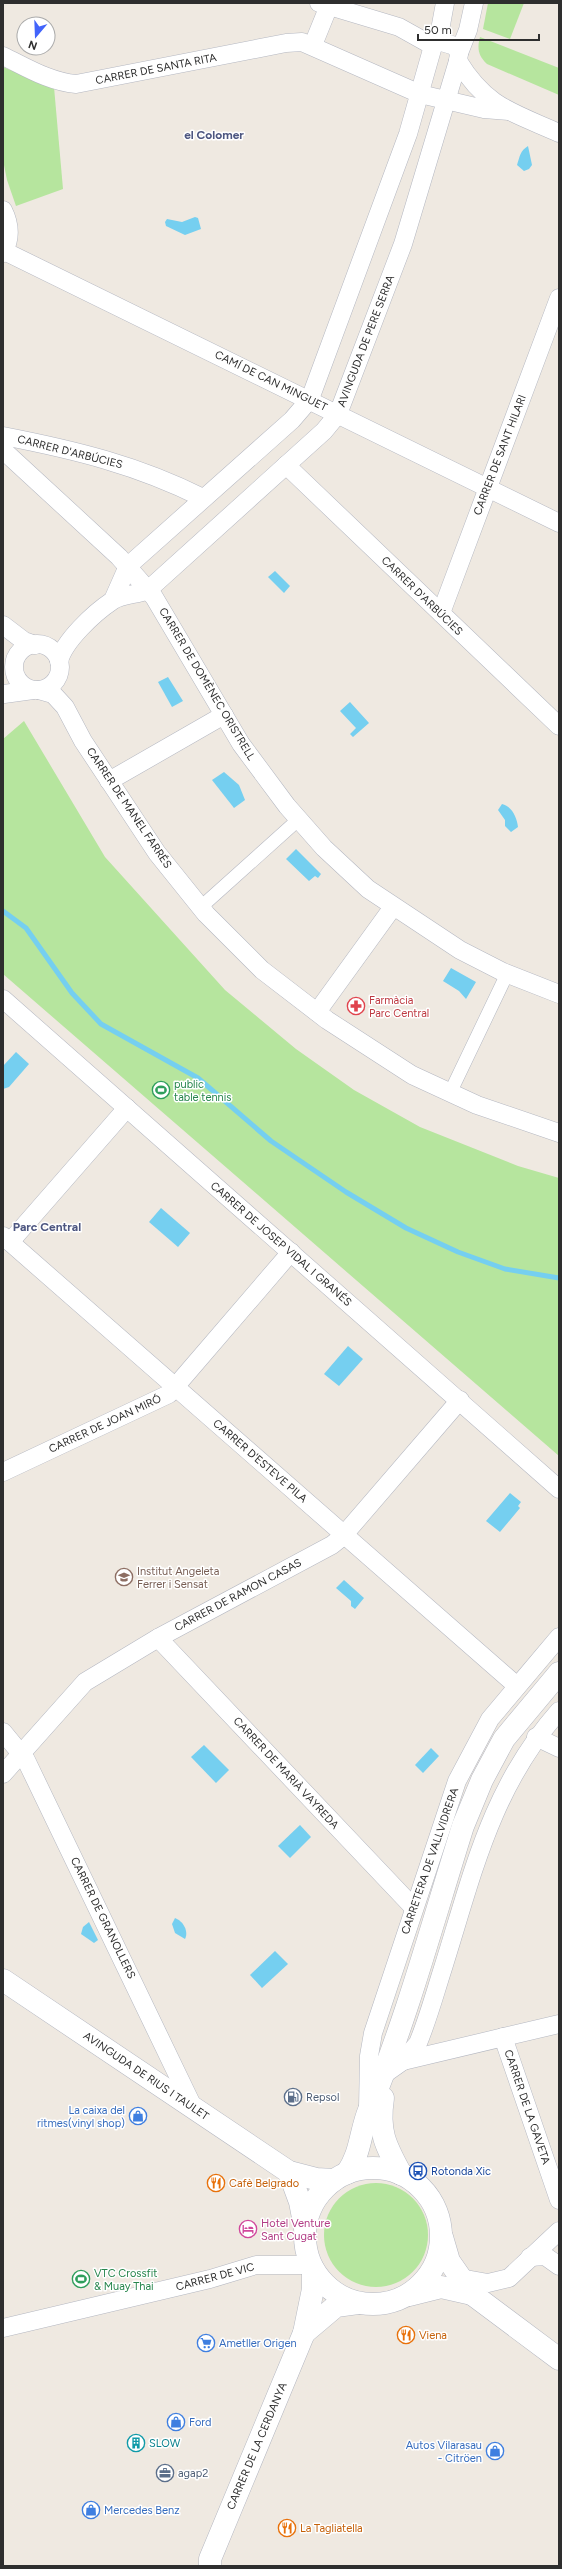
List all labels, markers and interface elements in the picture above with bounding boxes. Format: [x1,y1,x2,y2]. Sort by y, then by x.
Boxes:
north arrow [16,16,56,56]
scale bar [418,16,539,42]
text: 50 m [424,23,452,37]
text: N [27,37,39,53]
street label: CARRER DE SANTA RITA [94,51,218,87]
district label: el Colomer [184,128,244,142]
street label: AVINGUDA DE PERE SERRA [335,273,397,409]
street label: CAMÍ DE CAN MINGUET [213,348,329,414]
street label: CARRER DE SANT HILARI [471,393,529,517]
street label: CARRER D'ARBÚCIES [16,432,124,471]
street label: CARRER D'ARBÚCIES [379,553,466,638]
street label: CARRER DE DOMÈNEC ORISTRELL [156,605,259,763]
street label: CARRER DE MANEL FARRÉS [84,745,174,871]
place label: Farmàcia Parc Central [369,994,429,1020]
pharmacy icon: Farmàcia Parc Central [346,996,366,1016]
place label: public table tennis [174,1078,231,1104]
sports icon: public table tennis [151,1080,171,1100]
street label: CARRER DE JOSEP VIDAL I GRANÉS [208,1179,354,1309]
district label: Parc Central [13,1220,81,1234]
street label: CARRER DE JOAN MIRÓ [46,1391,164,1456]
street label: CARRER D'ESTEVE PILA [210,1417,310,1506]
street label: CARRER DE RAMON CASAS [172,1556,304,1634]
place label: Institut Angeleta Ferrer i Sensat [137,1565,219,1591]
school or university icon: Institut Angeleta Ferrer i Sensat [114,1567,134,1587]
street label: CARRER DE MARIÀ VAYREDA [231,1714,342,1832]
street label: CARRETERA DE VALLVIDRERA [399,1786,461,1936]
street label: CARRER DE GRANOLLERS [68,1855,138,1981]
street label: AVINGUDA DE RIUS I TAULET [81,2029,211,2123]
street label: CARRER DE LA GAVETA [501,2048,553,2166]
fuel station icon: Repsol [283,2087,303,2107]
place label: Repsol [306,2091,339,2104]
place label: La caixa del ritmes(vinyl shop) [37,2104,125,2130]
shop icon: La caixa del ritmes(vinyl shop) [128,2106,148,2126]
bus stop icon: Rotonda Xic [408,2161,428,2181]
place label: Rotonda Xic [431,2165,491,2178]
restaurant icon: Cafè Belgrado [206,2173,226,2193]
place label: Cafè Belgrado [229,2177,299,2190]
place label: Hotel Venture Sant Cugat [261,2217,330,2243]
hotel icon: Hotel Venture Sant Cugat [238,2219,258,2239]
street label: CARRER DE VIC [174,2260,256,2294]
place label: VTC Crossfit & Muay Thai [94,2267,157,2293]
sports icon: VTC Crossfit & Muay Thai [71,2269,91,2289]
restaurant icon: Viena [396,2325,416,2345]
place label: Viena [419,2329,447,2342]
supermarket icon: Ametller Origen [196,2333,216,2353]
place label: Ametller Origen [219,2337,297,2350]
street label: CARRER DE LA CERDANYA [224,2380,290,2512]
shop icon: Ford [166,2412,186,2432]
place label: Ford [189,2416,211,2429]
building icon: SLOW [126,2433,146,2453]
place label: SLOW [149,2437,181,2450]
place label: Autos Vilarasau - Citröen [406,2439,482,2465]
shop icon: Autos Vilarasau - Citröen [485,2441,505,2461]
office icon: agap2 [155,2463,175,2483]
place label: agap2 [178,2467,208,2480]
shop icon: Mercedes Benz [81,2500,101,2520]
place label: Mercedes Benz [104,2504,180,2517]
restaurant icon: La Tagliatella [277,2518,297,2538]
place label: La Tagliatella [300,2522,363,2535]

